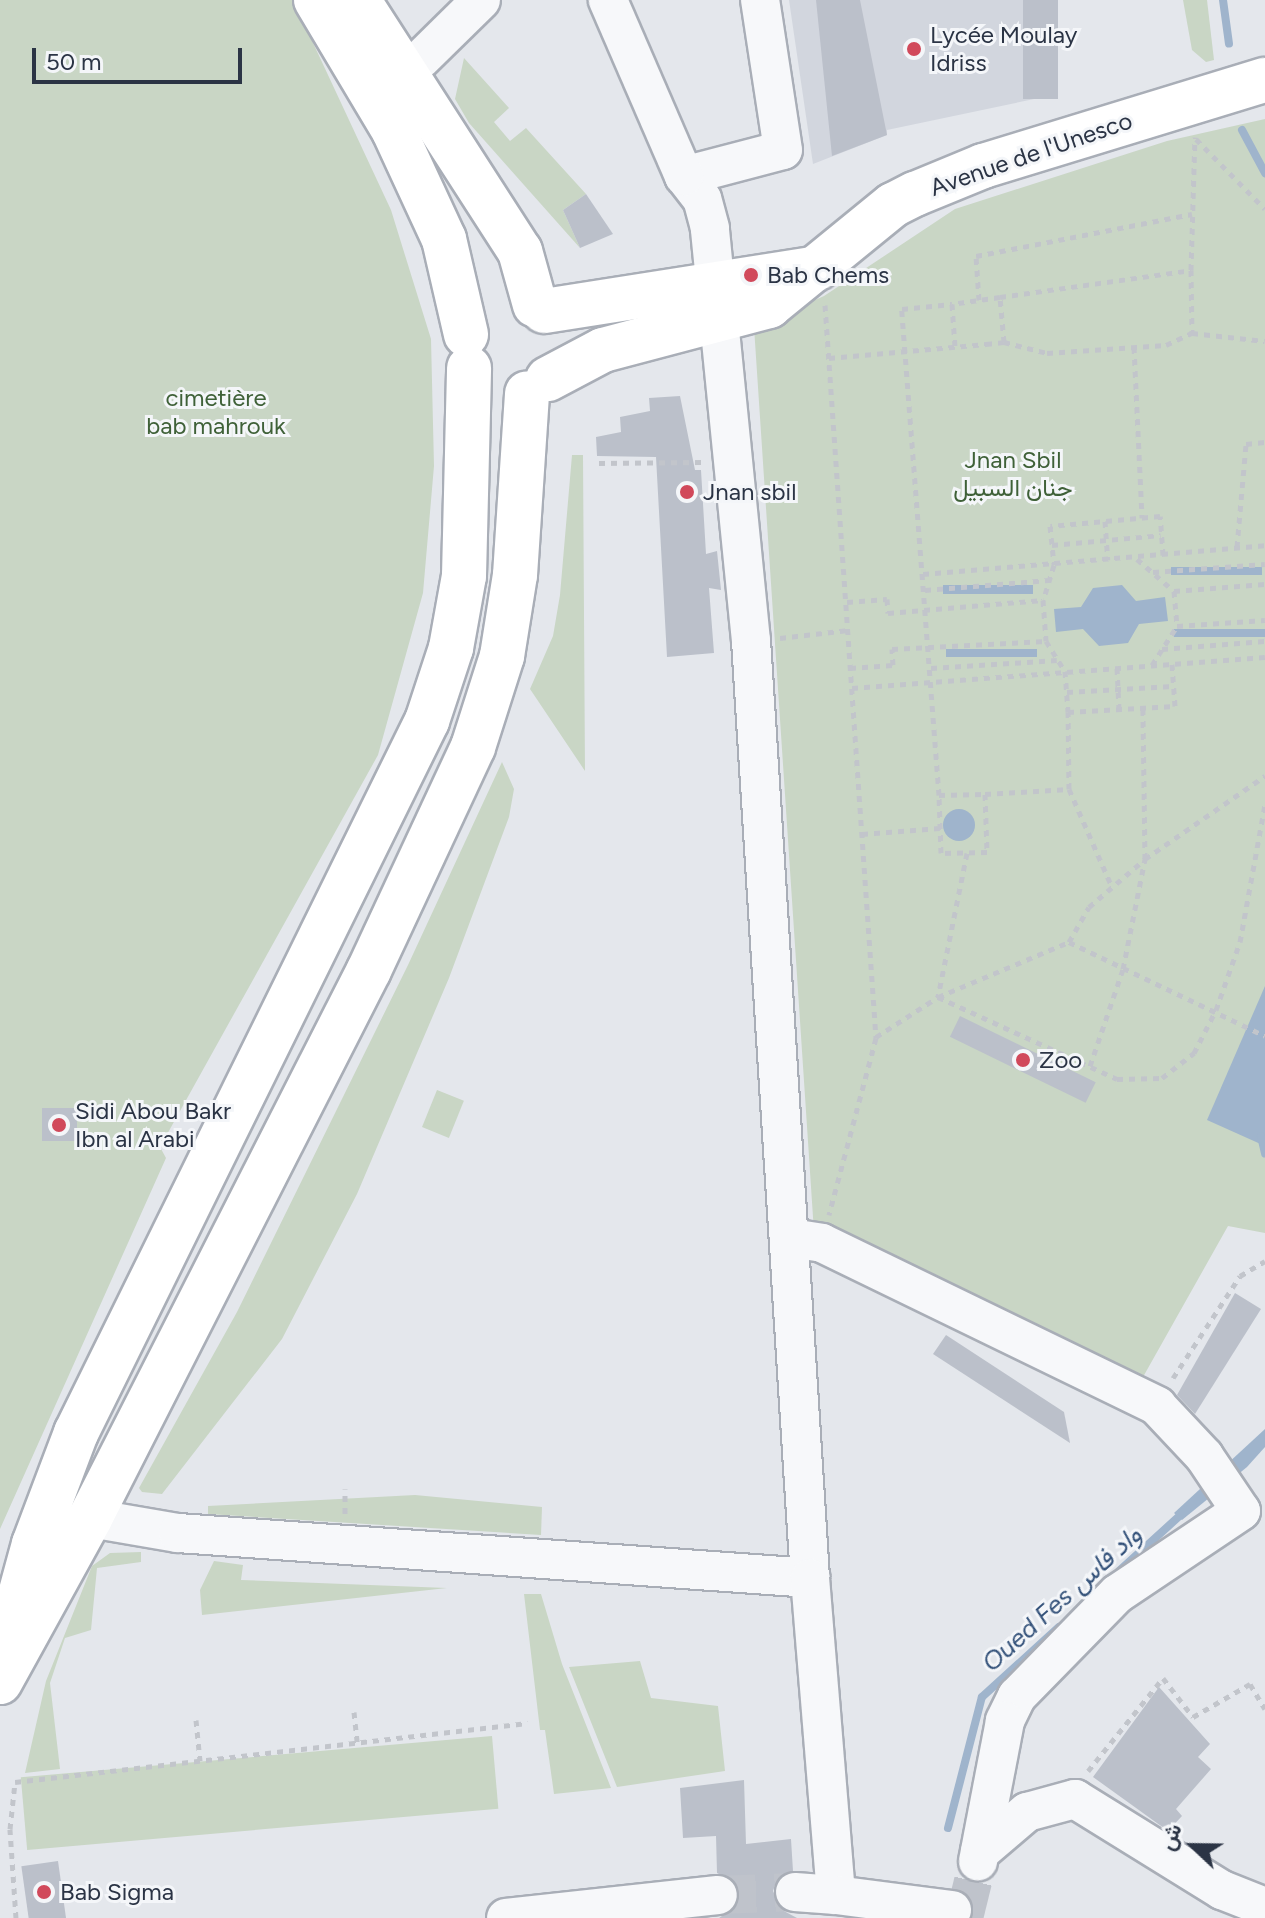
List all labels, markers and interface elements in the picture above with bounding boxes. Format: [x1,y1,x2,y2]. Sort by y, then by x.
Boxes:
place label: Lycée Moulay Idriss [930,21,1077,77]
scale bar [36,32,246,82]
marker: Lycée Moulay Idriss [905,40,923,58]
text: 50 m [46,47,102,76]
street label: Avenue de l'Unesco [926,106,1136,202]
place label: Bab Chems [767,261,889,289]
marker: Bab Chems [742,266,760,284]
park label: cimetière bab mahrouk [146,384,286,440]
park label: Jnan Sbil جنان السبيل [953,446,1073,502]
place label: Jnan sbil [703,478,796,506]
marker: Jnan sbil [678,483,696,501]
place label: Zoo [1039,1046,1082,1074]
marker: Zoo [1014,1051,1032,1069]
place label: Sidi Abou Bakr Ibn al Arabi [75,1097,231,1153]
marker: Sidi Abou Bakr Ibn al Arabi [50,1116,68,1134]
water label: Oued Fes واد فاس [976,1519,1148,1679]
north arrow [1153,1806,1233,1886]
text: ش [1153,1820,1188,1854]
place label: Bab Sigma [60,1878,174,1906]
marker: Bab Sigma [35,1883,53,1901]

